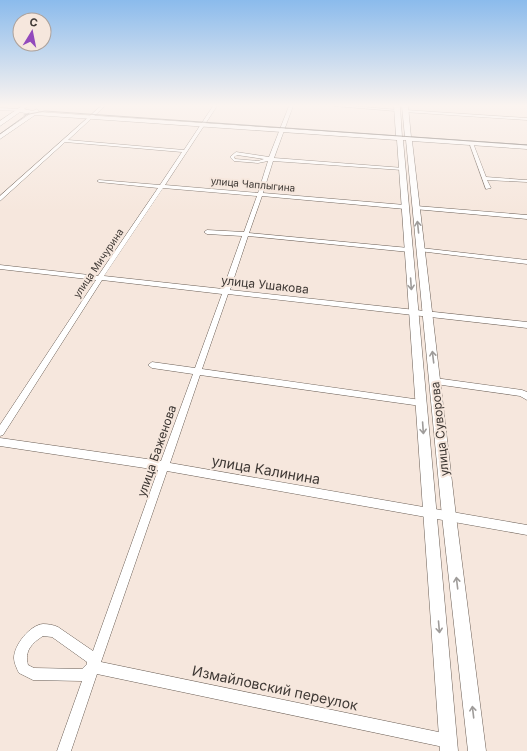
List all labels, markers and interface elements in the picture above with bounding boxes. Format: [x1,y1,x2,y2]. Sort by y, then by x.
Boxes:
north arrow [12,12,52,52]
text: С [29,15,39,30]
street label: улица Чаплыгина [210,174,296,194]
one-way arrow [414,221,422,234]
street label: улица Мичурина [70,226,126,300]
street label: улица Ушакова [220,272,310,297]
one-way arrow [408,277,415,290]
one-way arrow [429,351,436,364]
street label: улица Суворова [427,381,452,477]
street label: улица Баженова [134,403,179,499]
one-way arrow [419,421,426,434]
street label: улица Калинина [210,452,322,487]
one-way arrow [453,577,461,590]
one-way arrow [435,620,442,633]
street label: Измайловский переулок [191,662,360,713]
one-way arrow [469,706,476,719]

